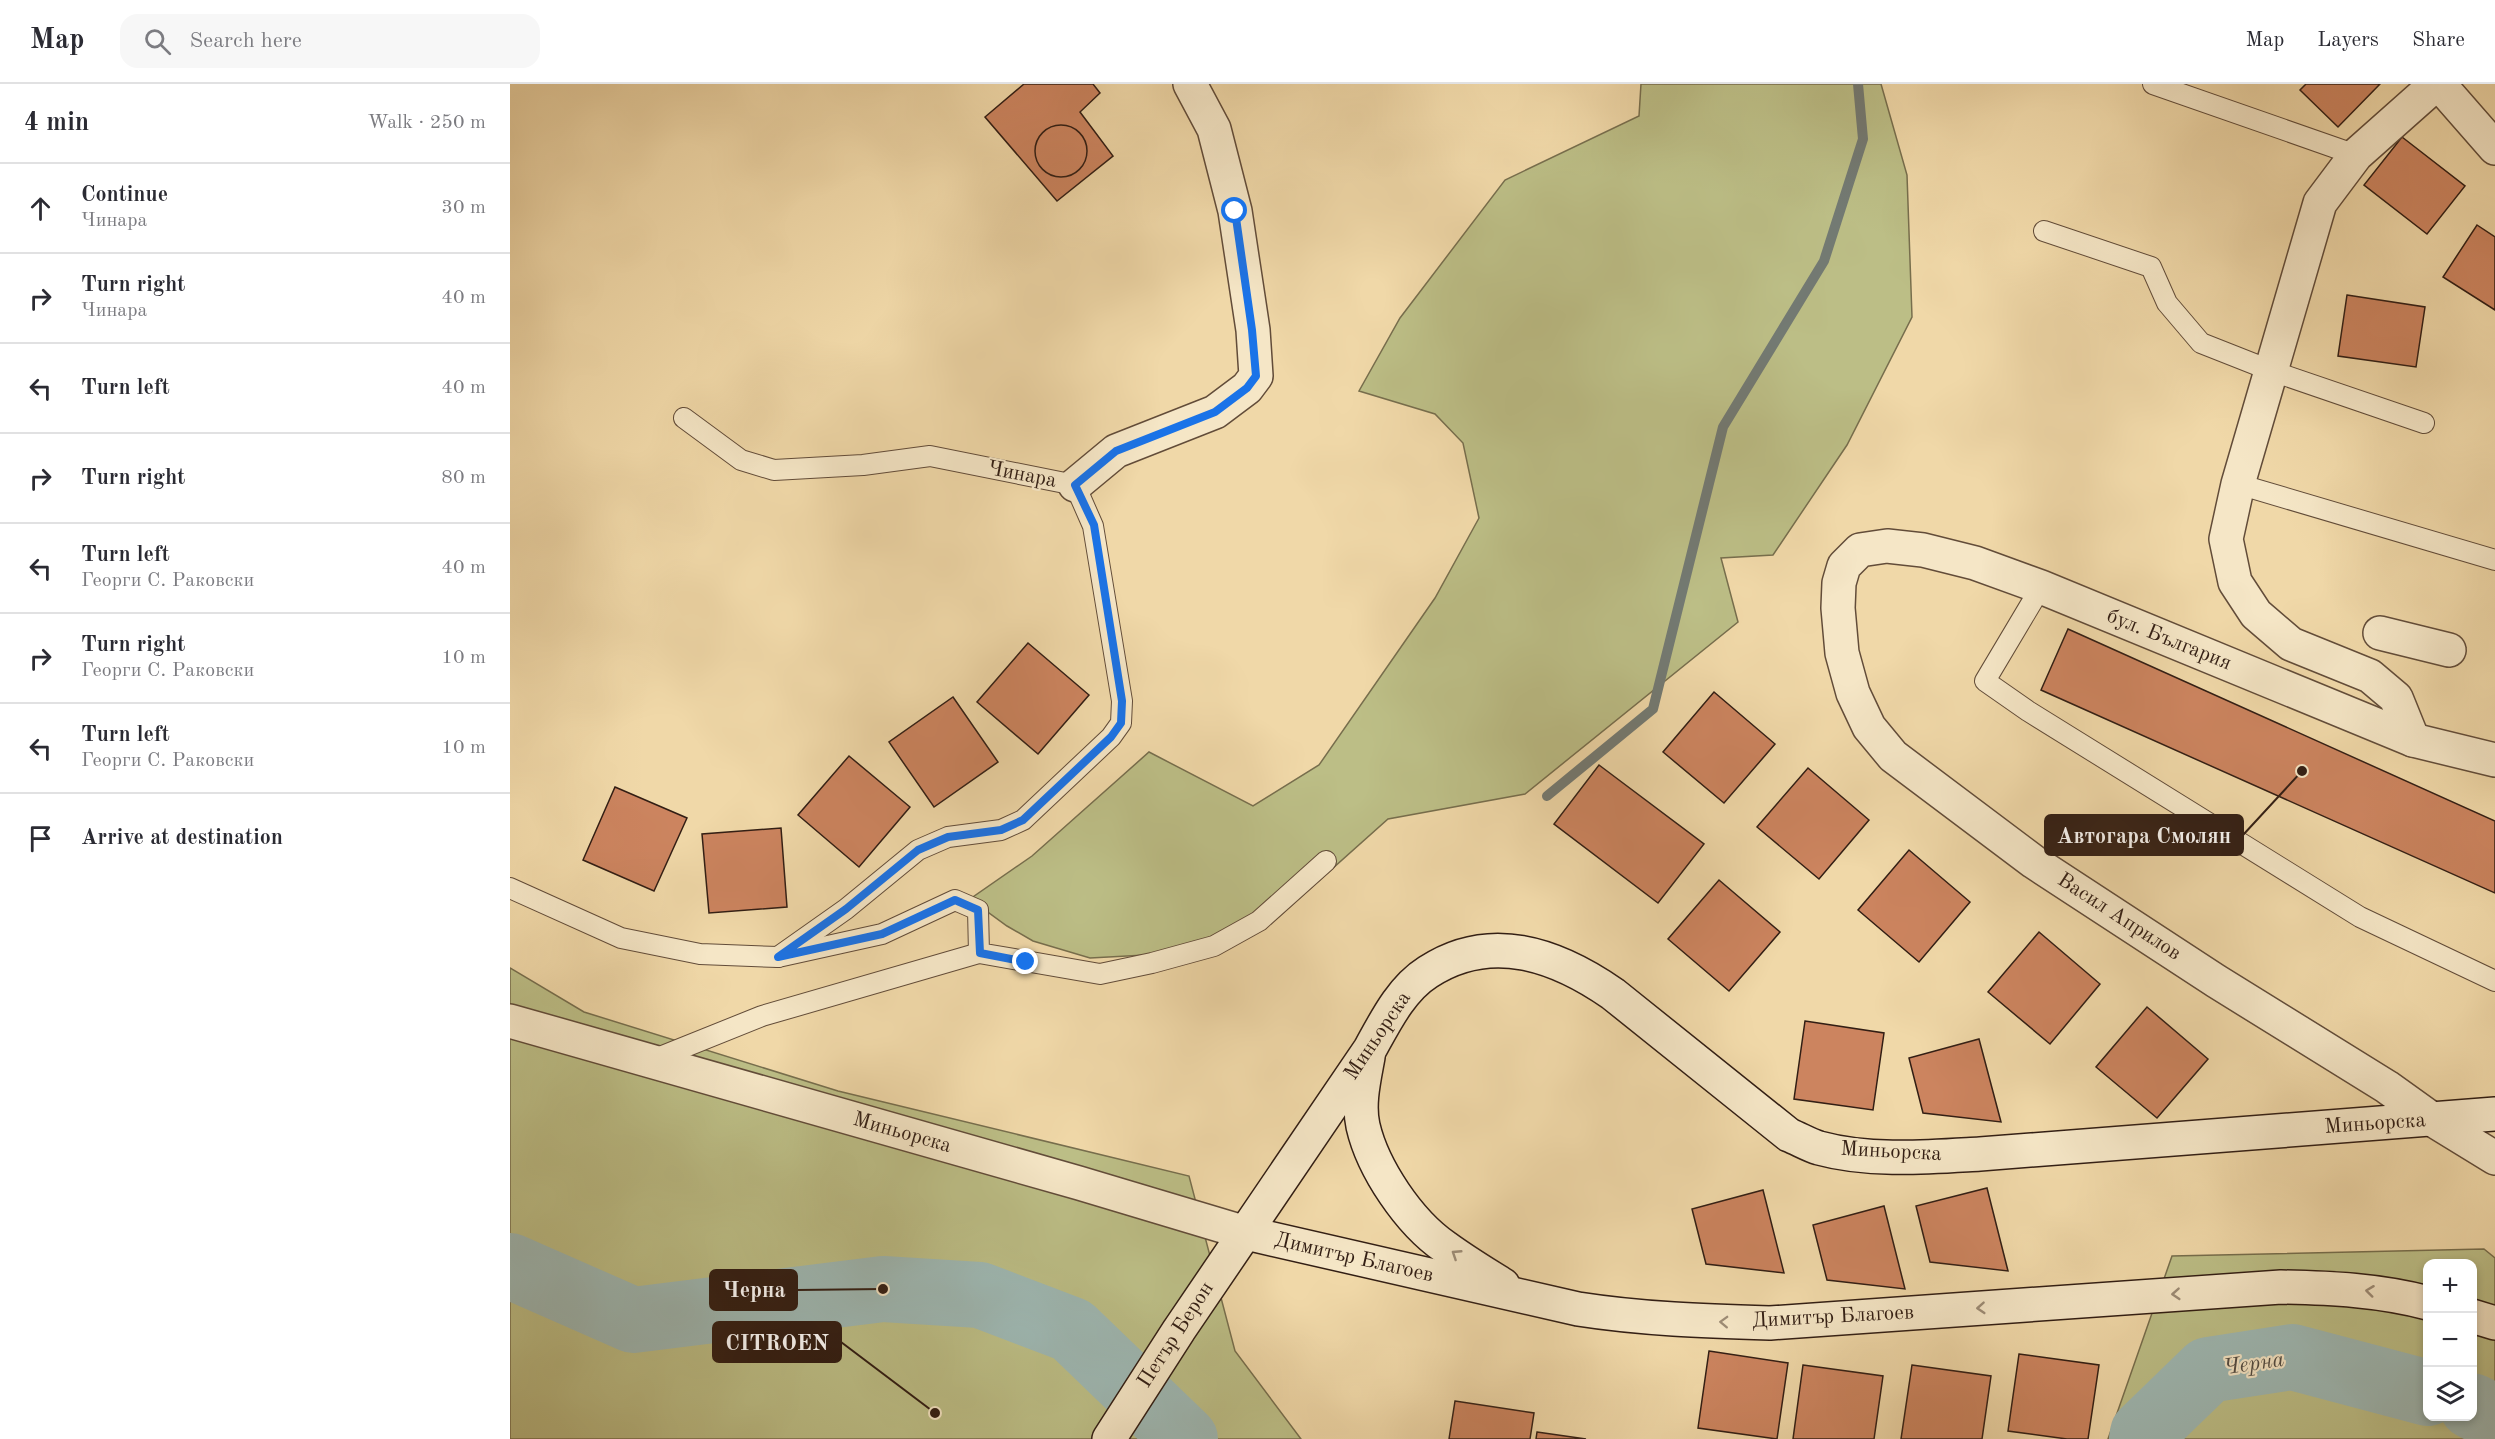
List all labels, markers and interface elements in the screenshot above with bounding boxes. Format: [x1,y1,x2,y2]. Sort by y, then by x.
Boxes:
search box [120,14,540,68]
icon: search [141,25,174,58]
text: Map [30,27,84,55]
text: Search here [189,30,302,52]
text: Map [2245,30,2284,51]
text: Layers [2317,30,2379,51]
text: Share [2412,30,2465,51]
text: 4 min [24,110,89,136]
text: Walk · 250 m [367,113,486,133]
text: Continue [81,184,168,206]
icon: ahead [24,192,57,225]
route start [1221,197,1247,223]
text: 30 m [441,198,486,218]
text: Чинара [81,211,147,231]
text: Turn right [81,274,185,296]
icon: right [24,282,57,315]
text: 40 m [441,288,486,308]
text: Чинара [81,301,147,321]
icon: left [24,372,57,405]
text: Turn left [81,377,170,399]
text: 40 m [441,378,486,398]
street label: Чинара [986,458,1058,492]
icon: right [24,462,57,495]
text: Turn right [81,467,185,489]
text: 80 m [441,468,486,488]
text: Turn left [81,544,170,566]
icon: left [24,552,57,585]
text: 40 m [441,558,486,578]
text: Георги С. Раковски [81,571,254,591]
street label: бул. България [2104,605,2234,675]
text: Turn right [81,634,185,656]
icon: right [24,642,57,675]
text: 10 m [441,648,486,668]
text: Георги С. Раковски [81,661,254,681]
text: Turn left [81,724,170,746]
icon: left [24,732,57,765]
text: 10 m [441,738,486,758]
text: Георги С. Раковски [81,751,254,771]
callout: Автогара Смолян [2045,815,2243,855]
icon: arrive [24,822,57,855]
text: Автогара Смолян [2057,826,2231,848]
text: Arrive at destination [81,827,283,849]
street label: Васил Априлов [2053,869,2185,965]
route end [1012,948,1038,974]
street label: Миньорска [1341,988,1415,1084]
street label: Миньорска [850,1109,954,1157]
street label: Миньорска [2324,1110,2426,1138]
street label: Миньорска [1840,1139,1942,1165]
street label: Димитър Благоев [1273,1230,1435,1286]
one-way arrow [1451,1251,1462,1262]
map controls [2423,1259,2477,1421]
button: + [2423,1259,2477,1313]
callout: Черна [710,1270,797,1310]
street label: Петър Берон [1134,1278,1218,1392]
text: Черна [722,1280,786,1302]
one-way arrow [2366,1286,2375,1298]
one-way arrow [2171,1288,2180,1301]
street label: Димитър Благоев [1751,1302,1915,1332]
one-way arrow [1977,1302,1986,1315]
button: − [2423,1313,2477,1367]
one-way arrow [1719,1316,1728,1328]
callout: CITROEN [713,1322,841,1362]
text: CITROEN [725,1333,829,1355]
water label: Черна [2222,1349,2286,1379]
button: layers [2423,1367,2477,1421]

